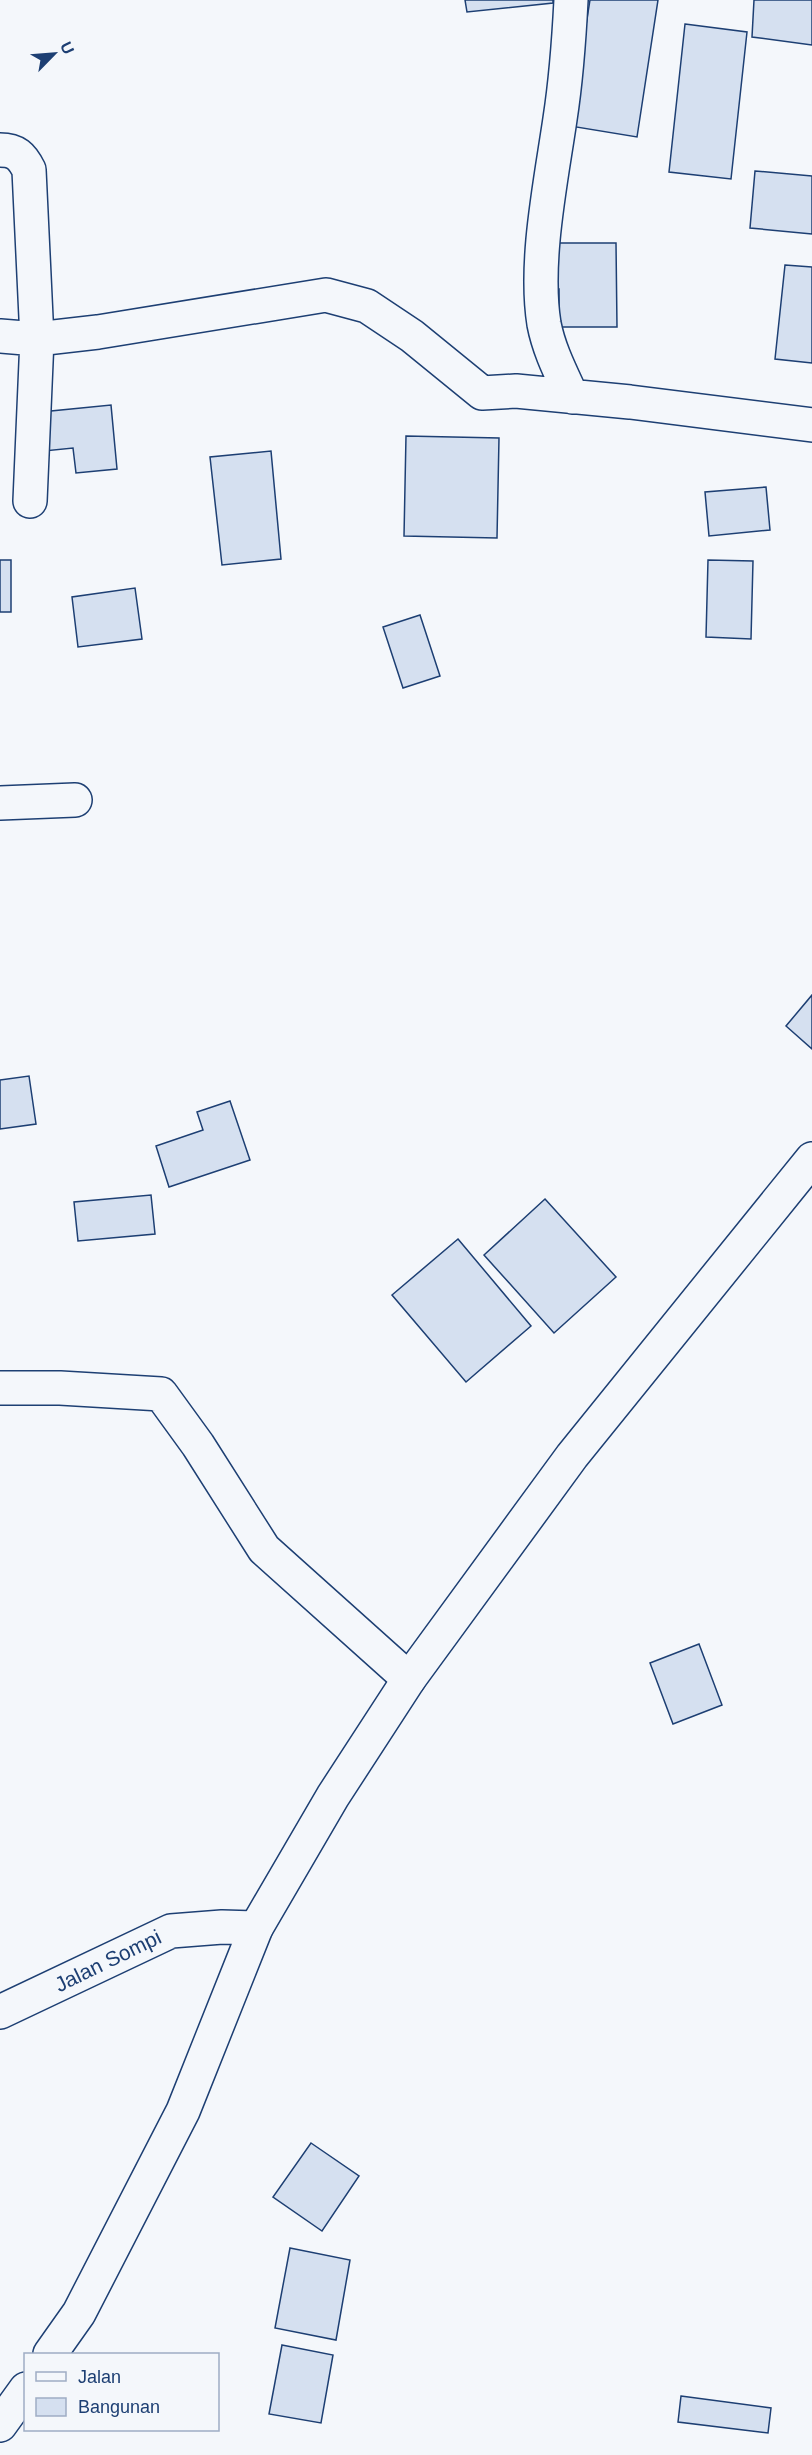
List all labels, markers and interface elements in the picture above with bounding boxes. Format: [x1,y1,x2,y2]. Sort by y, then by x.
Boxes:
north arrow [24,24,84,84]
text: U [57,39,77,57]
street label: Jalan Sompi [51,1925,165,1996]
legend [24,2353,219,2431]
text: Jalan [78,2367,121,2387]
text: Bangunan [78,2397,160,2417]

